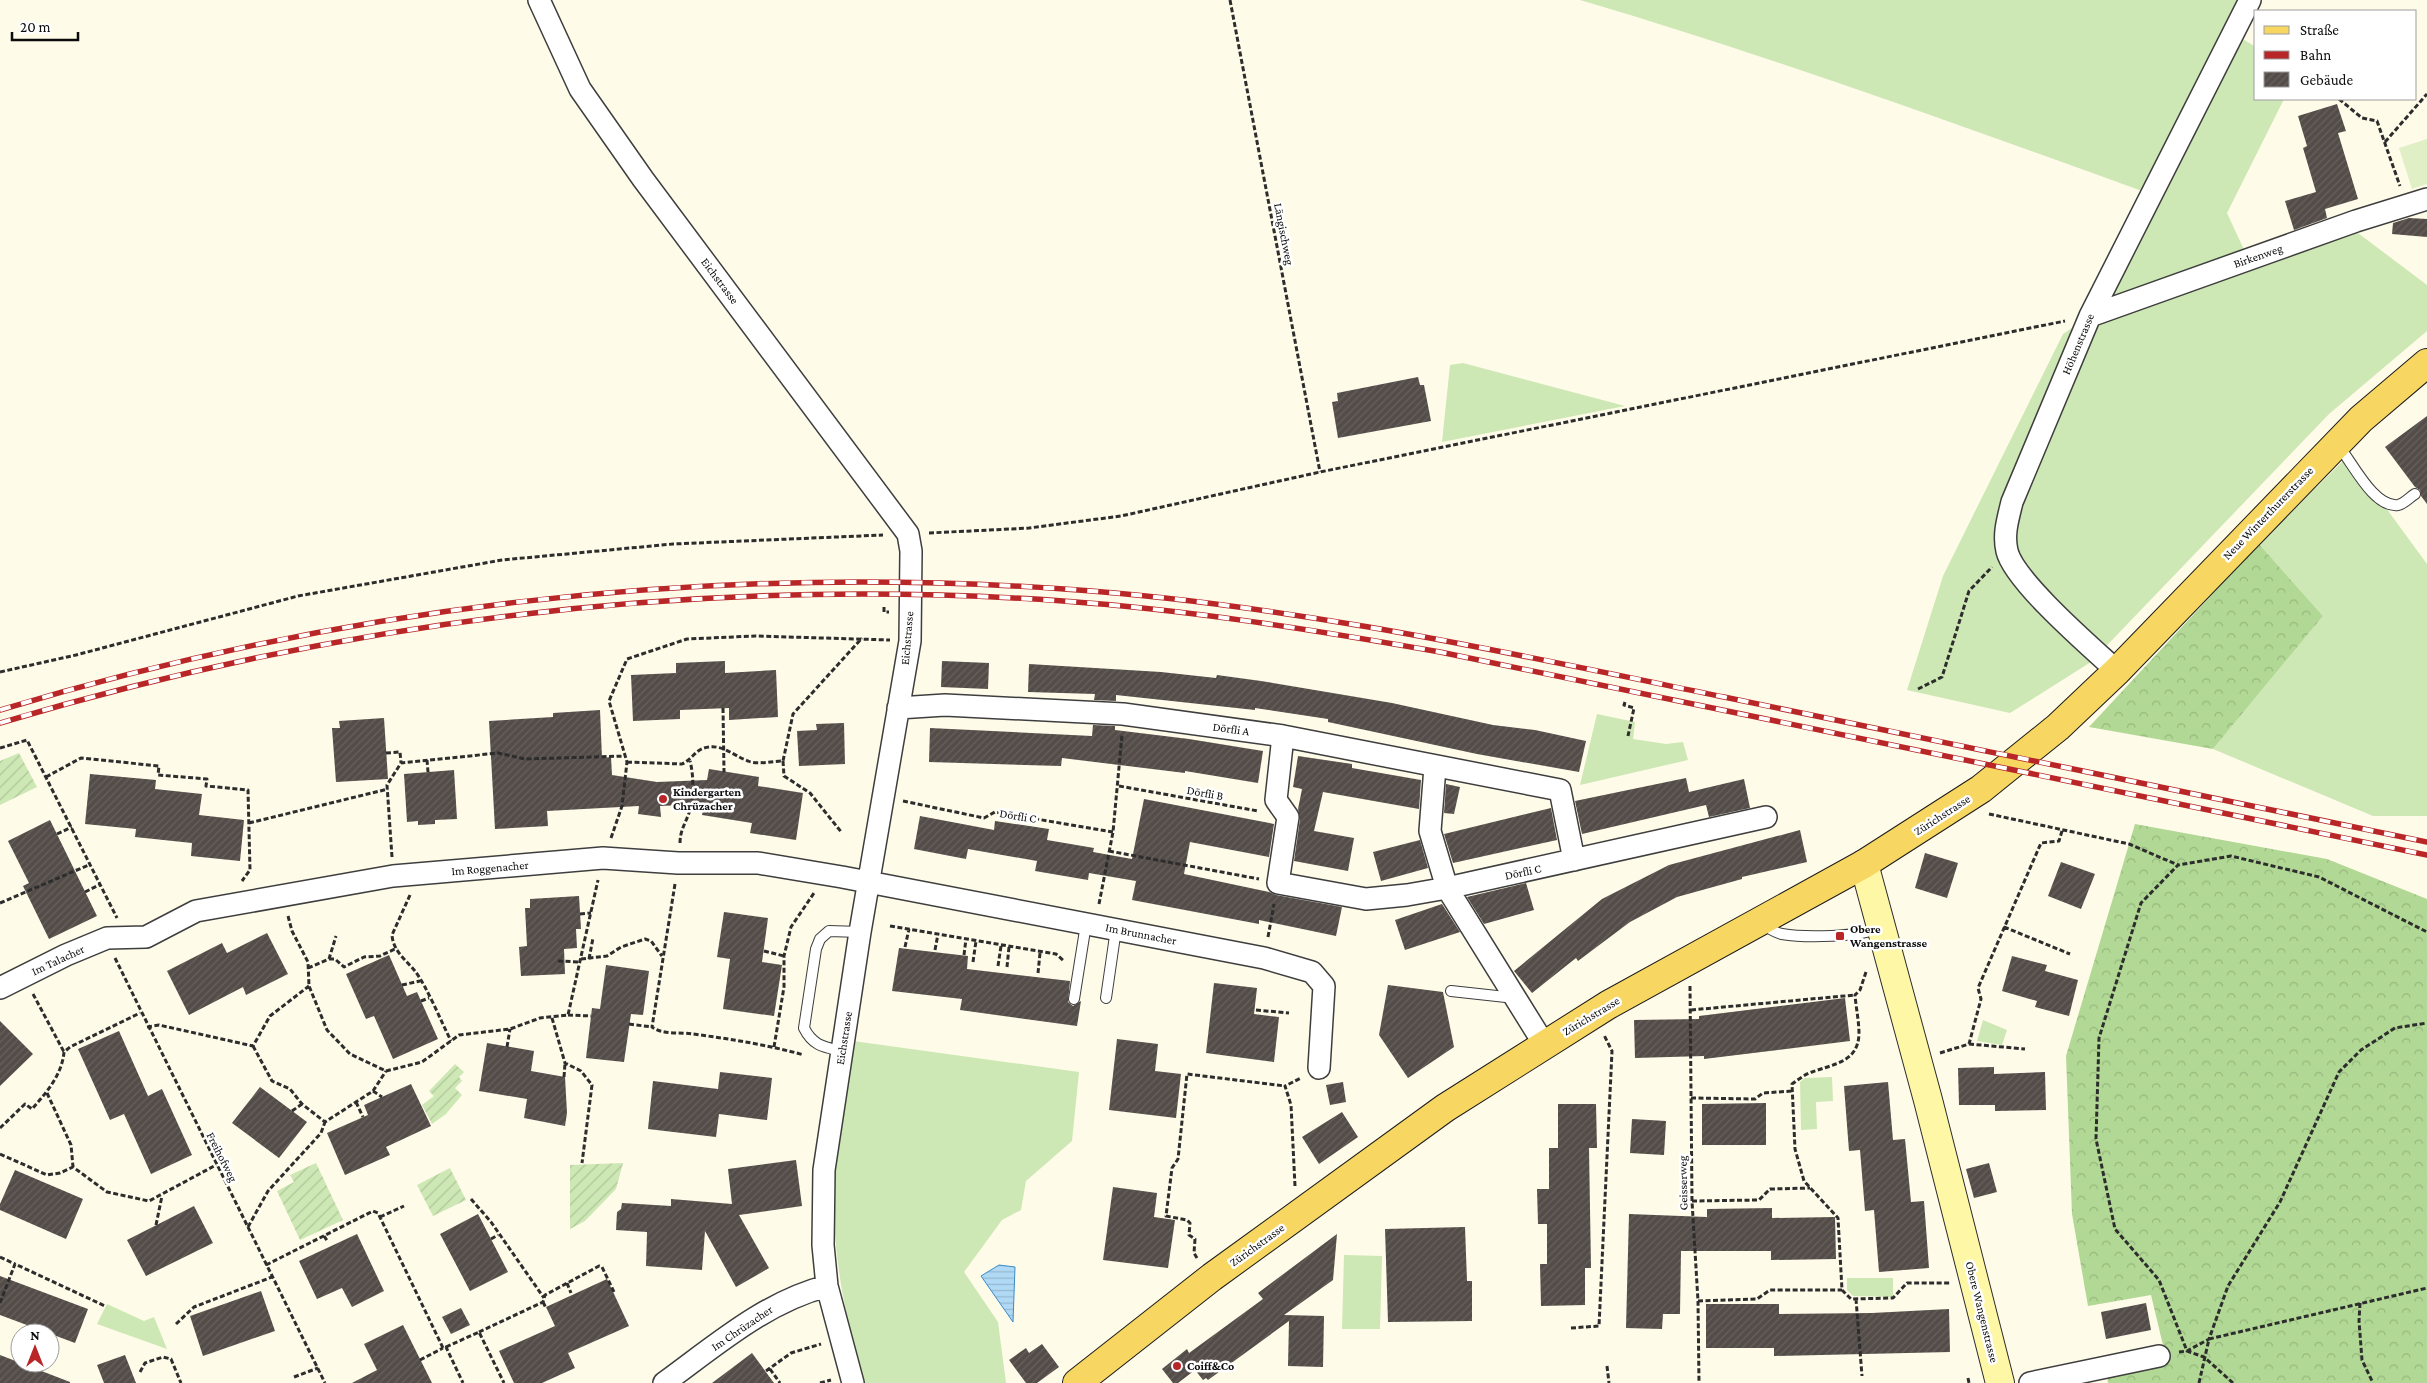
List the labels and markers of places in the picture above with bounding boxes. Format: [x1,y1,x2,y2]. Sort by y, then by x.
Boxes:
place label: Kindergarten Chrüzacher [673,785,741,813]
marker: Kindergarten Chrüzacher [657,793,669,805]
place label: Obere Wangenstrasse [1849,922,1927,950]
marker: Obere Wangenstrasse [1834,930,1846,942]
place label: Coiff&Co [1187,1359,1234,1373]
marker: Coiff&Co [1171,1360,1183,1372]

